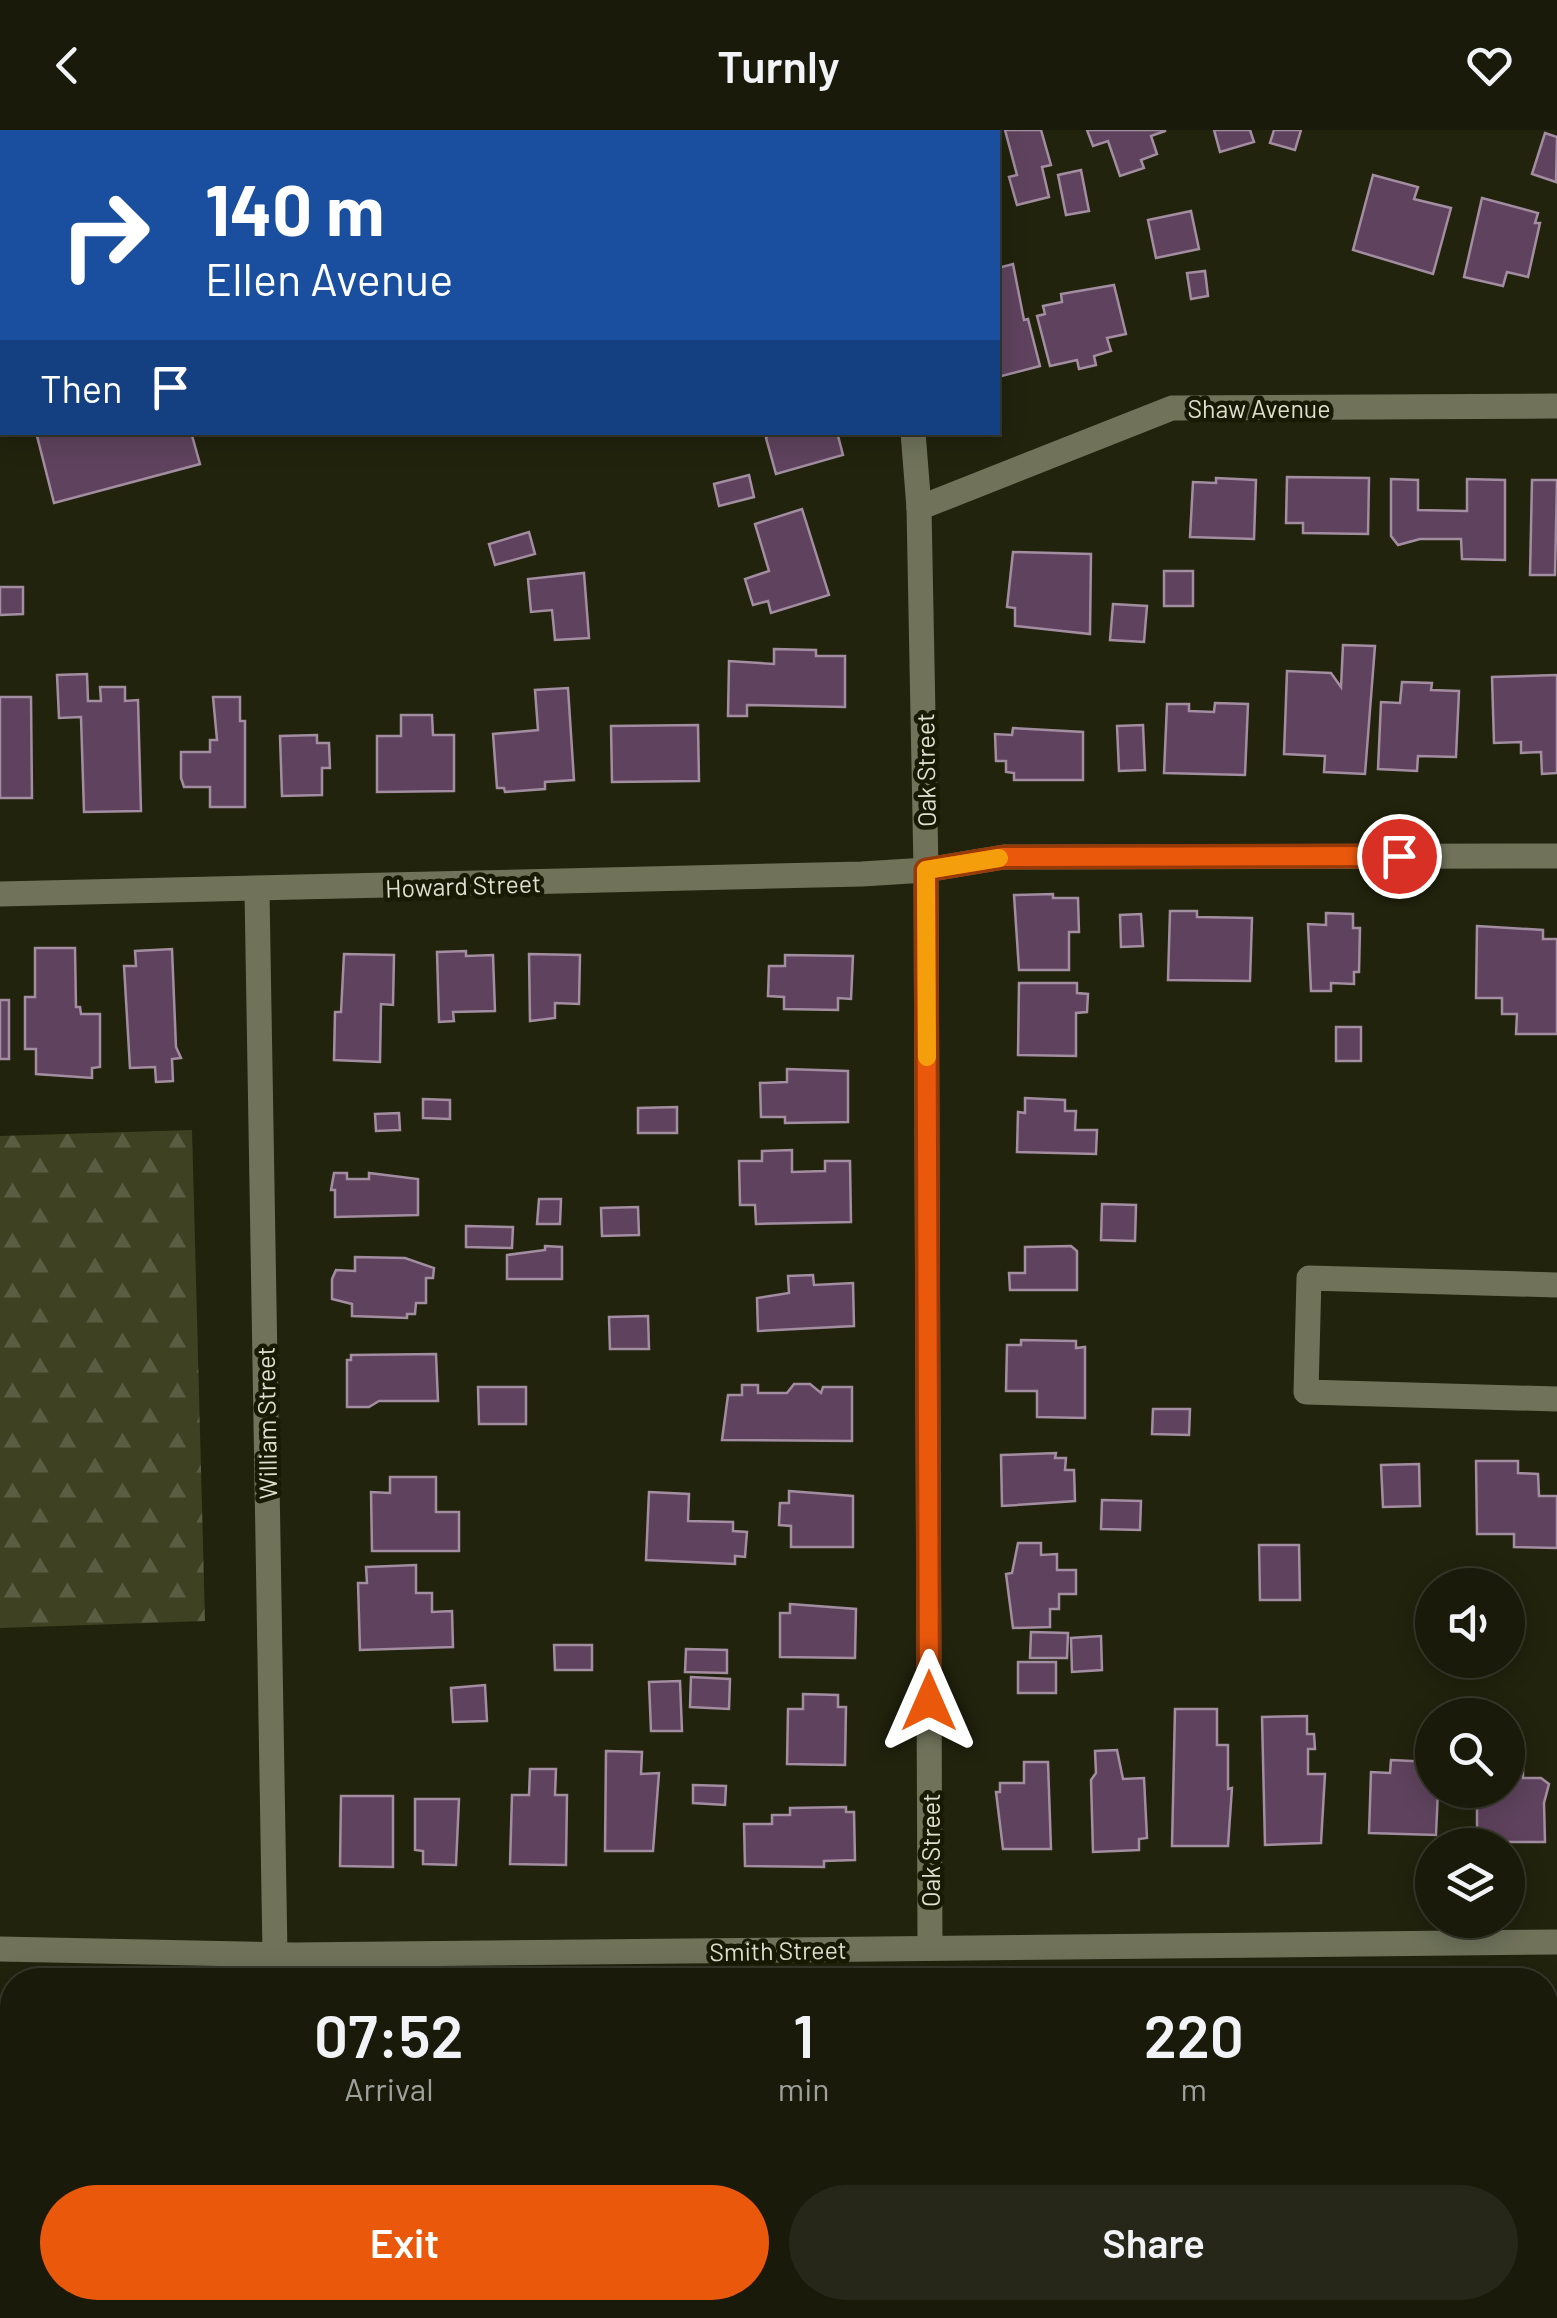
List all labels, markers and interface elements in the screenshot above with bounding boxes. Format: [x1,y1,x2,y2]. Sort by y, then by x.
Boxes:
icon: back [40,38,95,93]
text: Turnly [717,38,840,92]
icon: heart [1462,38,1517,93]
text: 140 m [205,166,384,250]
icon: right [40,170,170,300]
text: Ellen Avenue [205,251,453,305]
icon: arrive [143,360,198,415]
text: Then [40,365,123,411]
street label: Shaw Avenue [1187,393,1331,423]
street label: Oak Street [909,713,941,827]
pin [1357,814,1442,899]
icon: arrive [1372,829,1427,884]
street label: Howard Street [385,867,541,903]
street label: William Street [250,1346,282,1500]
map controls [1415,1568,1525,1938]
button: sound [1415,1568,1525,1678]
position arrow [877,1649,981,1753]
button: search [1415,1698,1525,1808]
street label: Oak Street [915,1793,945,1907]
button: layers [1415,1828,1525,1938]
street label: Smith Street [709,1934,847,1966]
text: 07:52 [314,1998,464,2070]
text: 1 [793,1998,814,2070]
text: 220 [1144,1998,1244,2070]
text: Arrival [344,2069,434,2107]
text: min [778,2069,830,2107]
text: m [1181,2069,1207,2107]
button: Exit [40,2185,769,2300]
button: Share [789,2185,1518,2300]

